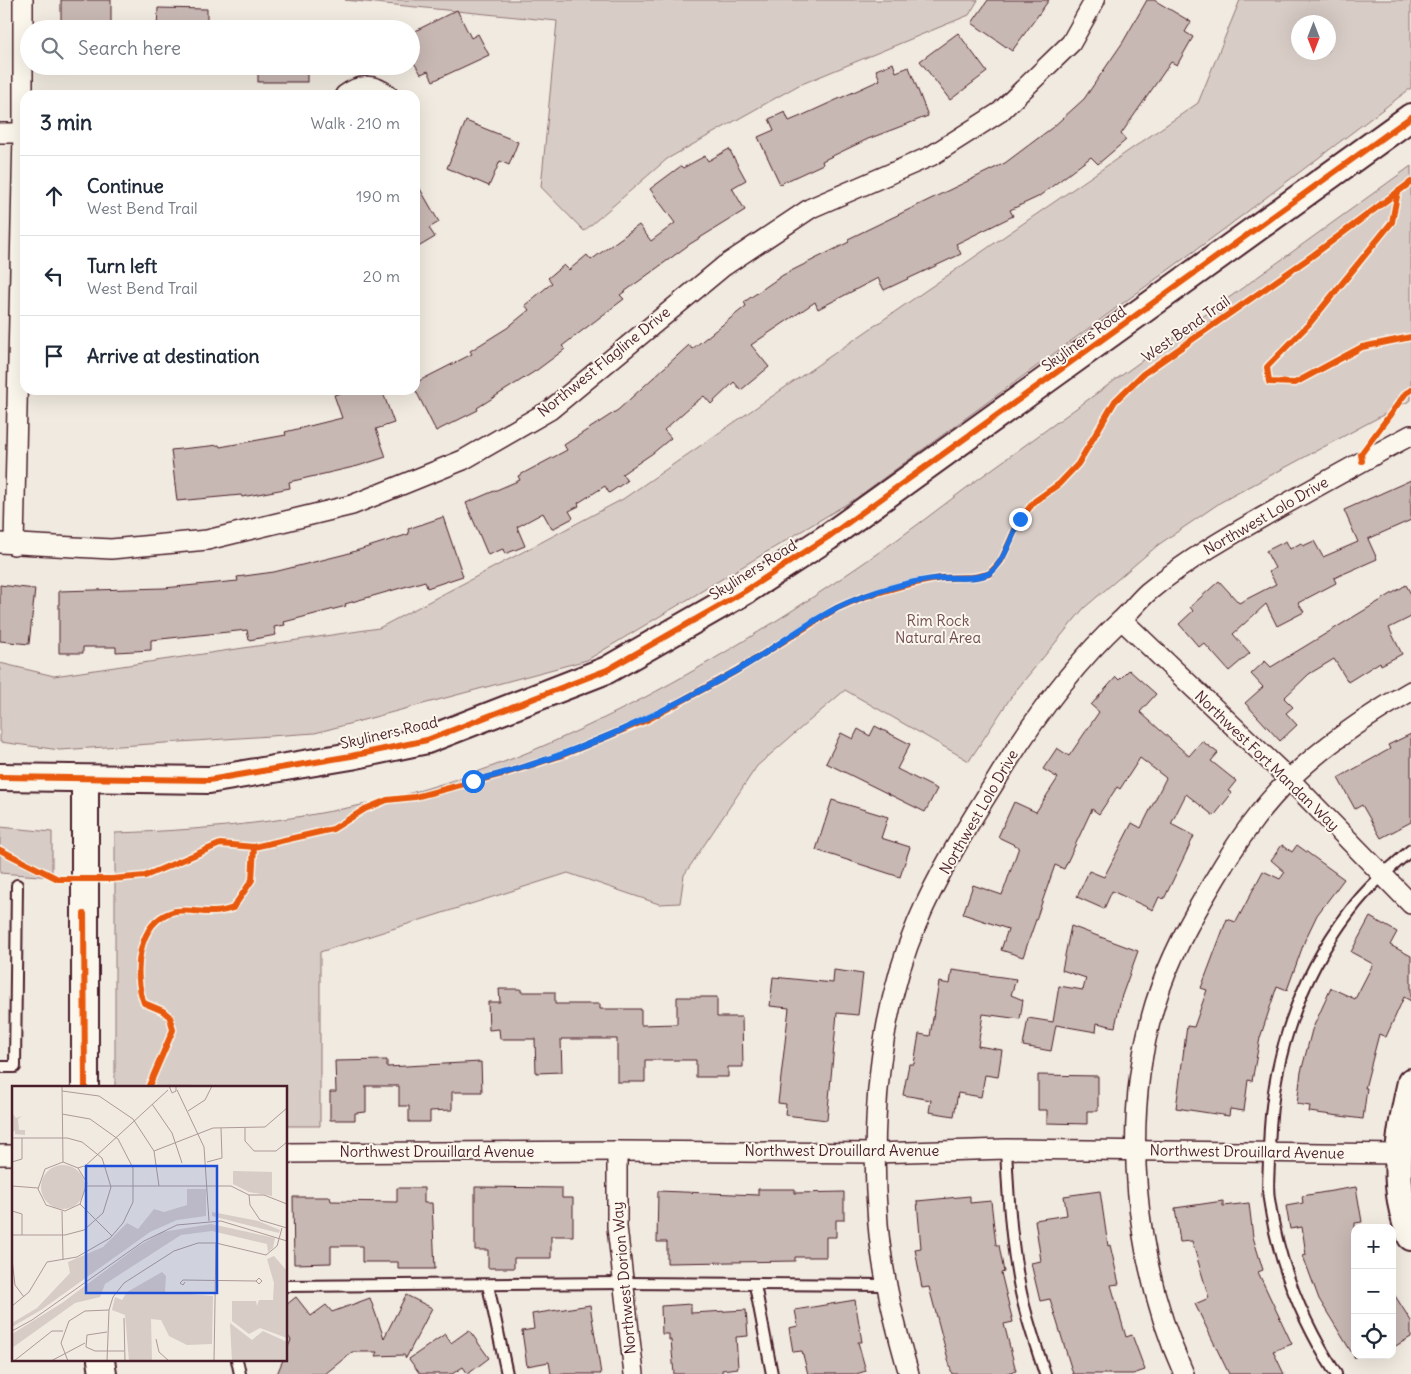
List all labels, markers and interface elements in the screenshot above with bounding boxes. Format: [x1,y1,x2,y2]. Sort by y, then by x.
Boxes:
north arrow [1291,15,1336,60]
search box [20,20,420,75]
icon: search [38,34,66,62]
text: Search here [78,36,181,60]
text: 3 min [40,109,92,136]
text: Walk · 210 m [310,113,400,133]
text: Continue [87,174,164,198]
icon: ahead [40,182,68,210]
text: 190 m [356,186,400,206]
text: West Bend Trail [87,198,198,218]
text: Turn left [87,254,157,278]
icon: left [40,262,68,290]
text: 20 m [363,266,400,286]
text: West Bend Trail [87,278,198,298]
street label: West Bend Trail [1138,291,1234,366]
street label: Northwest Flagline Drive [534,302,674,421]
street label: Skyliners Road [1038,302,1130,376]
icon: arrive [40,342,68,370]
text: Arrive at destination [87,344,260,368]
street label: Northwest Lolo Drive [1200,472,1332,559]
route end [1009,508,1032,531]
street label: Skyliners Road [705,535,800,604]
park label: Rim Rock Natural Area [895,611,981,647]
street label: Northwest Fort Mandan Way [1191,686,1344,835]
street label: Skyliners Road [338,712,440,753]
street label: Northwest Lolo Drive [935,746,1022,878]
route start [462,770,485,793]
inset map [12,1086,288,1362]
street label: Northwest Drouillard Avenue [1149,1140,1345,1163]
street label: Northwest Drouillard Avenue [745,1141,939,1160]
street label: Northwest Drouillard Avenue [340,1142,534,1161]
street label: Northwest Dorion Way [607,1201,640,1355]
map controls [1351,1224,1396,1359]
button: + [1351,1224,1396,1269]
button: − [1351,1269,1396,1314]
button: locate [1351,1314,1396,1359]

